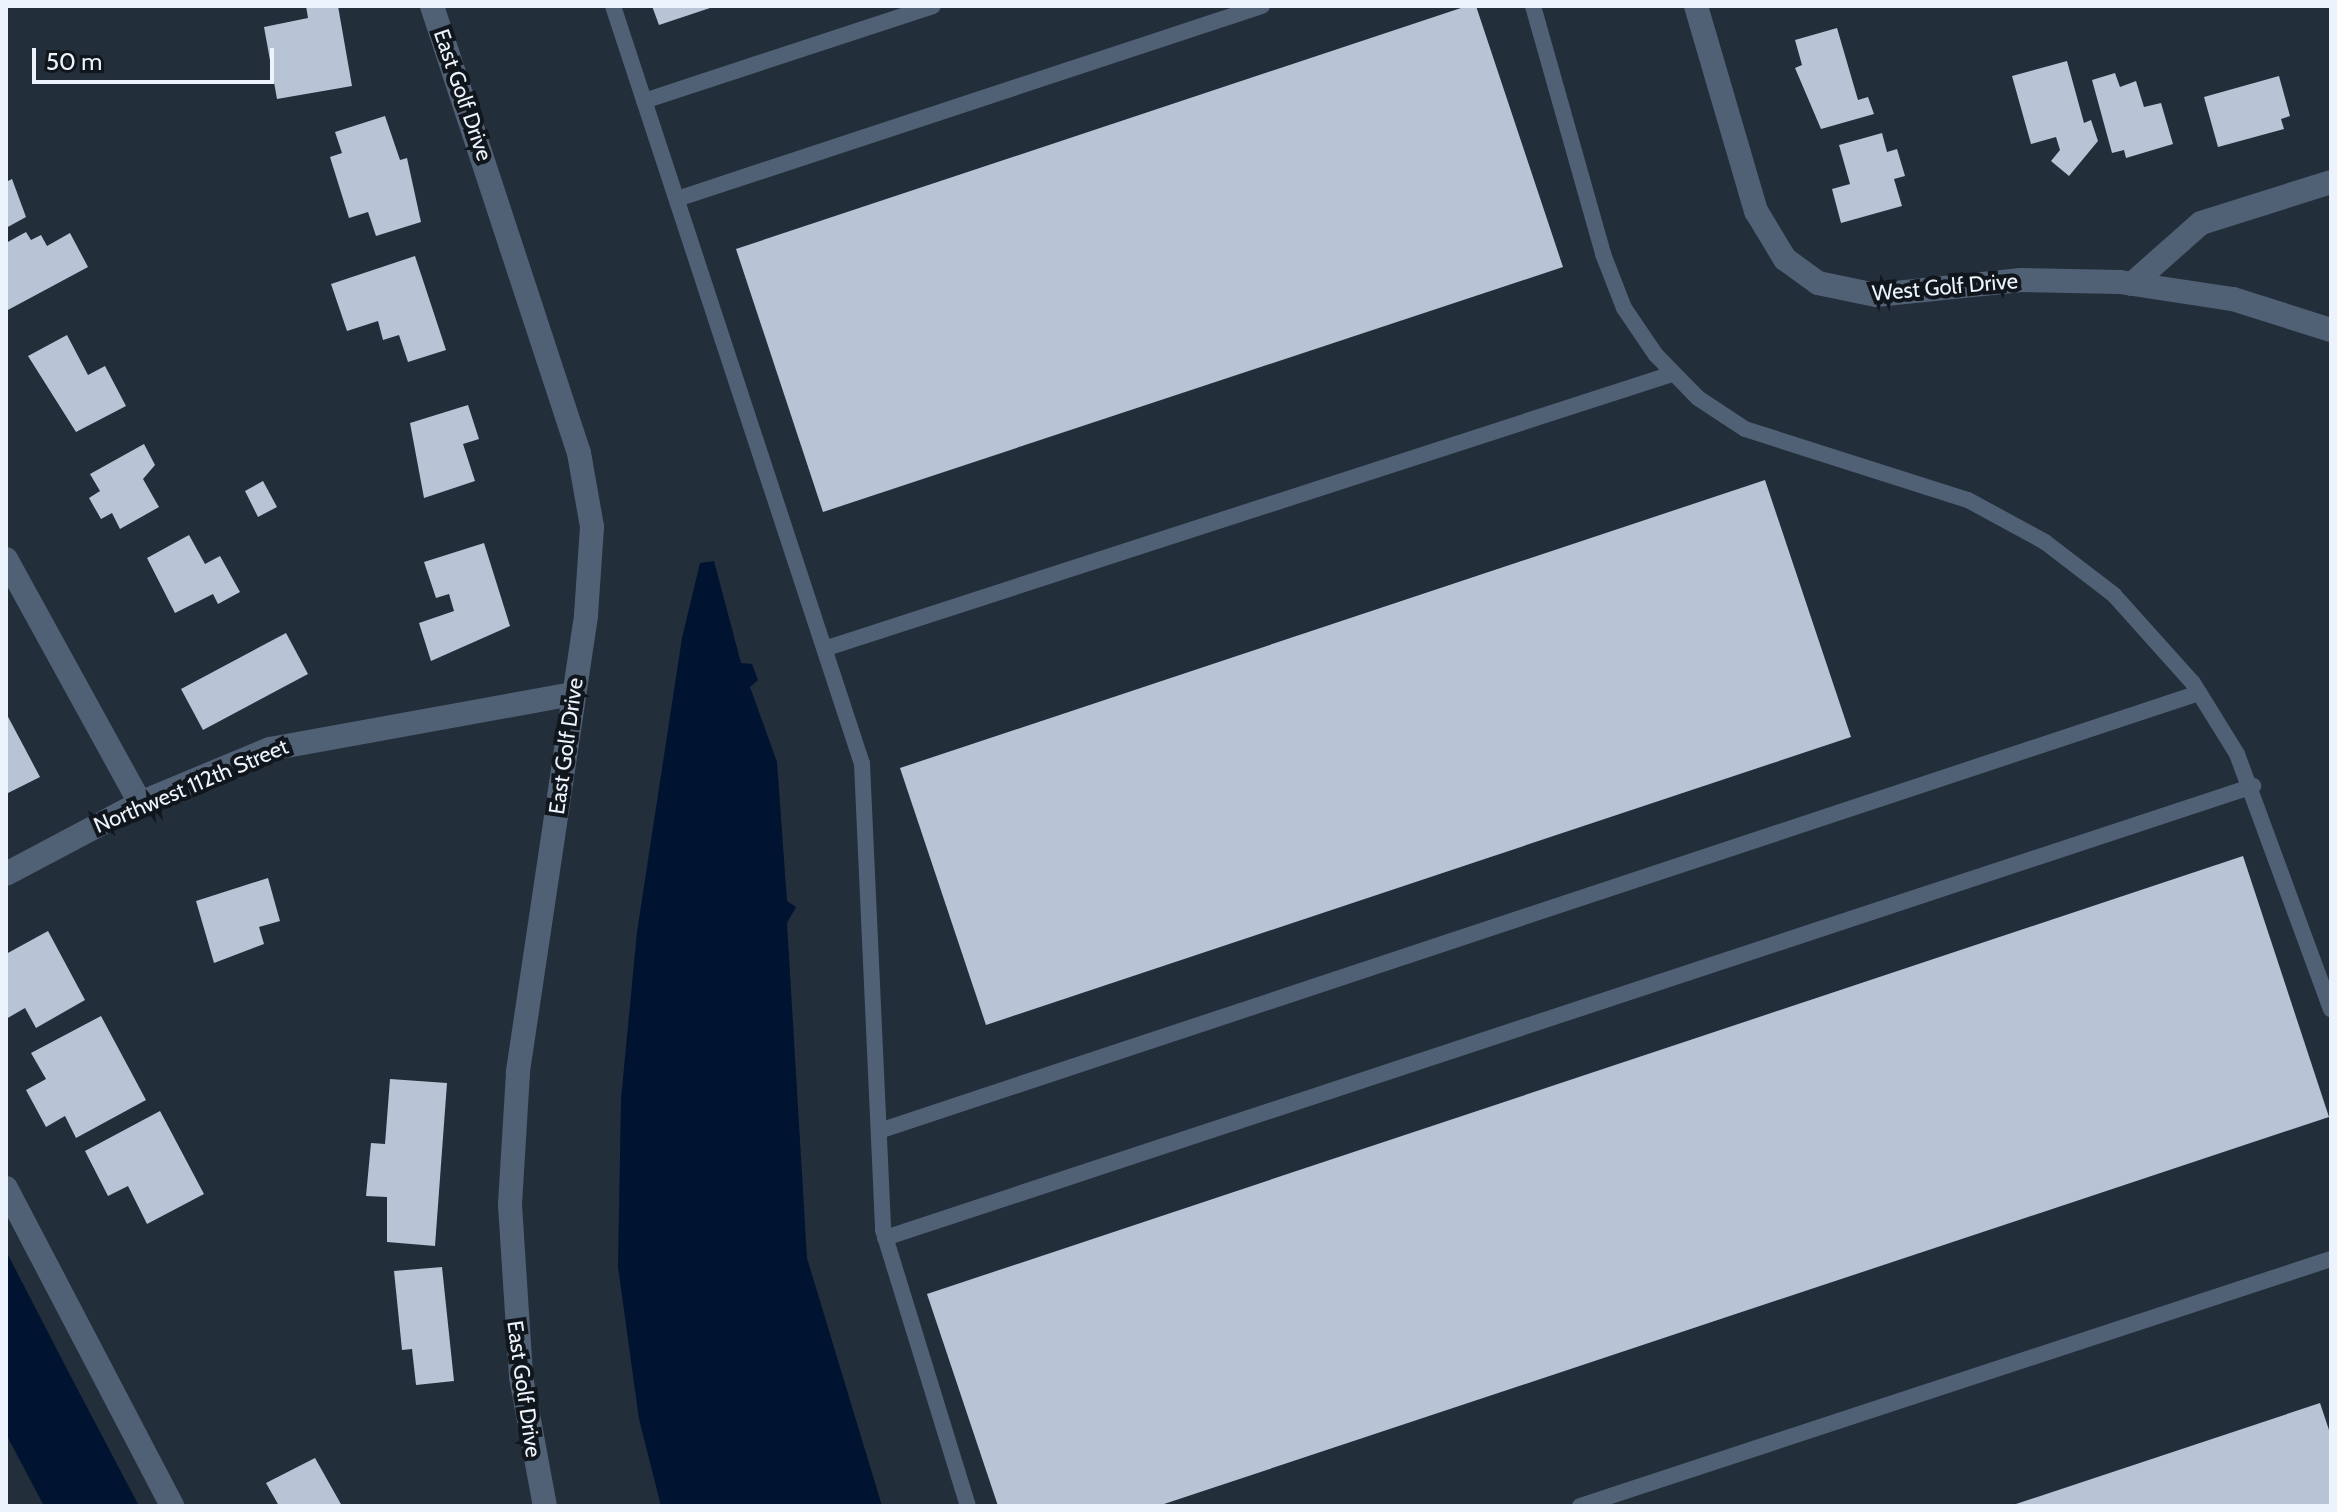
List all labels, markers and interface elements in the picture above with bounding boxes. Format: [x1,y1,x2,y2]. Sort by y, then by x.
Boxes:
street label: East Golf Drive [428,26,498,164]
scale bar [36,32,278,82]
text: 50 m [46,47,102,76]
street label: West Golf Drive [1871,267,2019,307]
street label: East Golf Drive [543,676,589,816]
street label: Northwest 112th Street [90,733,292,839]
street label: East Golf Drive [501,1319,547,1459]

